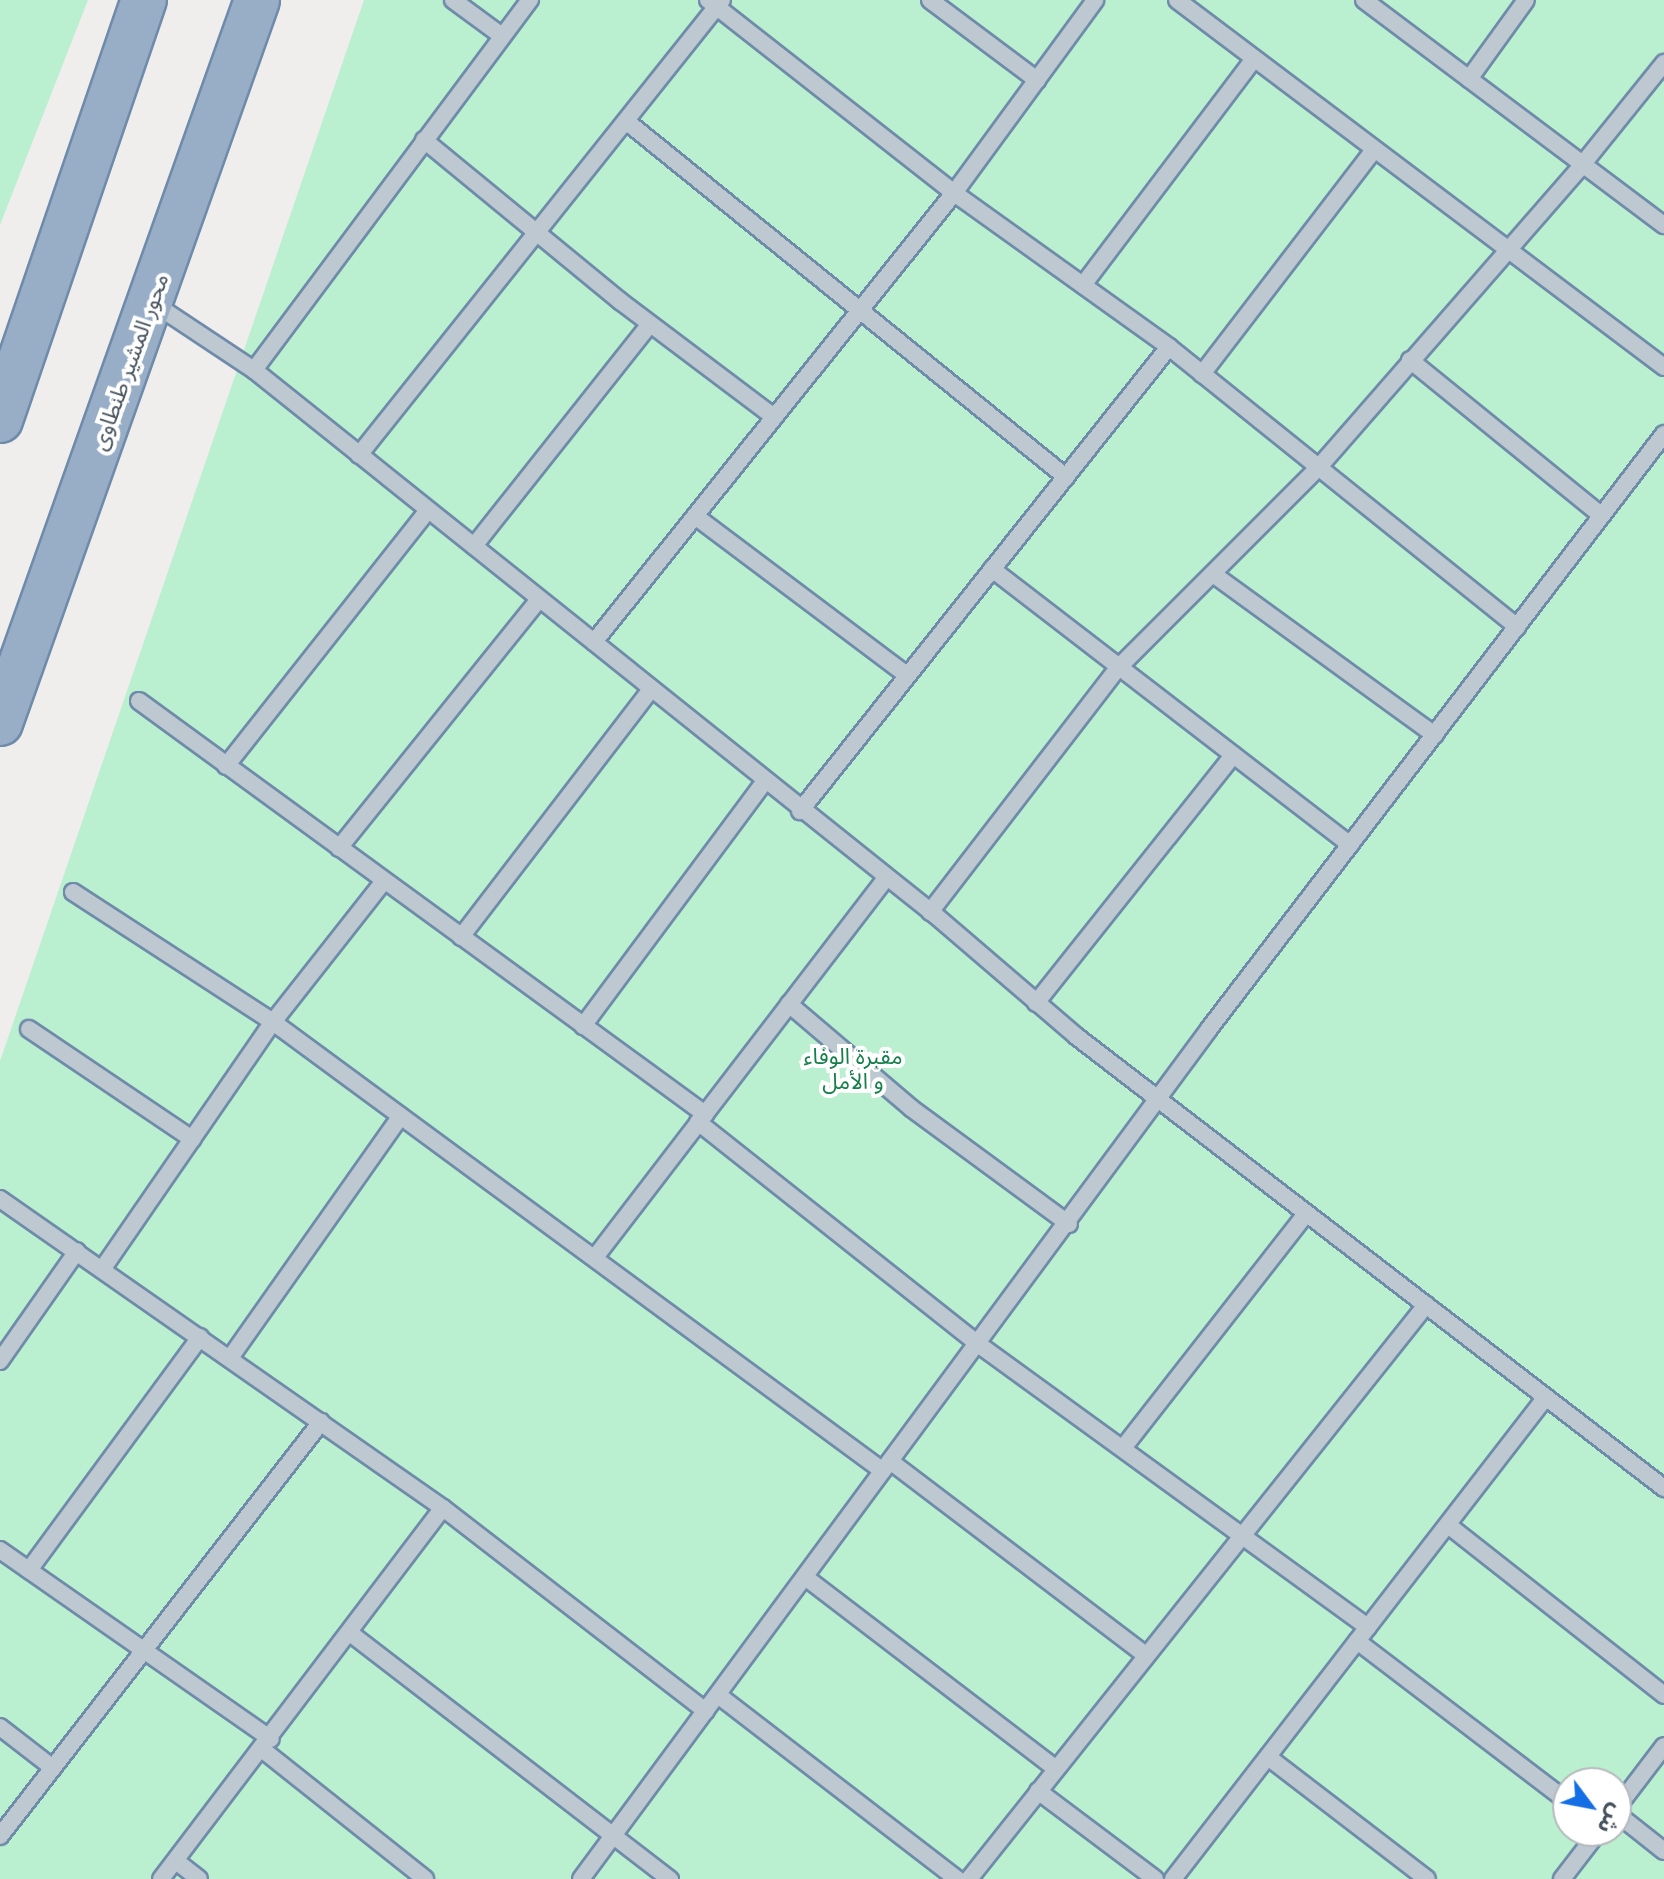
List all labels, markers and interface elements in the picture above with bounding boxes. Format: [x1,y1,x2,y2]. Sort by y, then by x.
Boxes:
street label: محور المشير طنطاوى [86,270,174,454]
park label: مقبرة الوفاء و الأمل [803,1043,903,1094]
north arrow [1552,1767,1632,1847]
text: ش [1592,1799,1631,1839]

